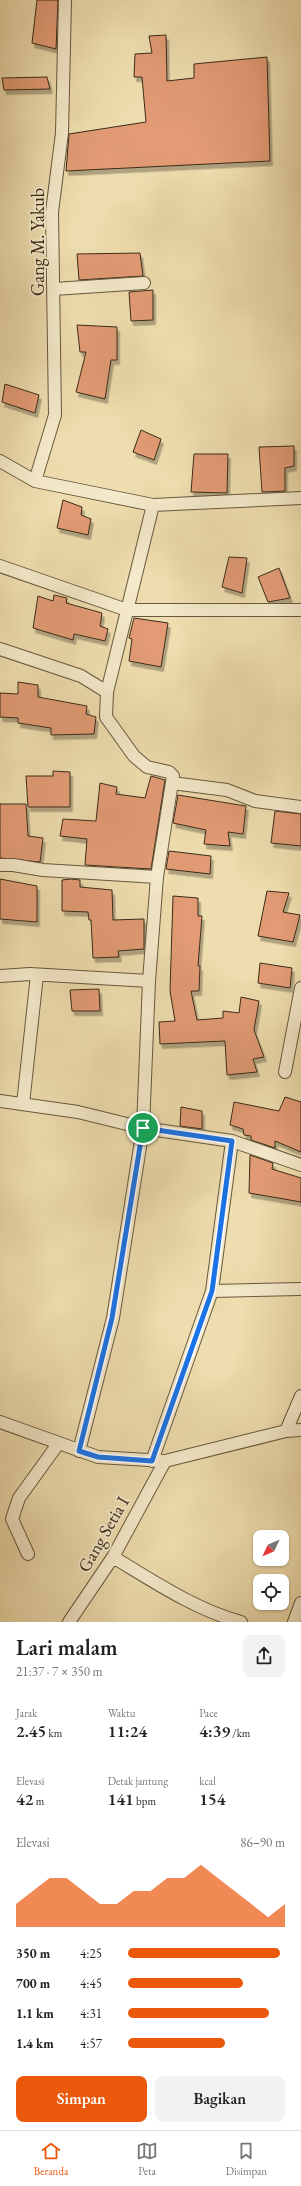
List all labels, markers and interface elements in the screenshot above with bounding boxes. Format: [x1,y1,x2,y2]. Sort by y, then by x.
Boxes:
street label: Gang M. Yakub [26,188,49,296]
pin [126,1111,160,1145]
icon: arrive [132,1117,154,1139]
street label: Gang Setia I [72,1492,134,1576]
north arrow [253,1530,289,1566]
map controls [253,1530,289,1610]
button: locate [253,1574,289,1610]
text: Lari malam [16,1633,118,1662]
button: share [243,1635,285,1677]
text: 21:37 · 7 × 350 m [16,1663,103,1680]
text: Jarak [16,1706,37,1720]
text: Waktu [108,1706,135,1720]
text: Pace [199,1706,218,1720]
text: 2.45 [16,1720,46,1742]
text: 11:24 [108,1720,147,1742]
text: 4:39 [199,1720,230,1742]
text: km [46,1726,62,1740]
text: /km [230,1726,250,1740]
text: Elevasi [16,1774,44,1788]
text: Detak jantung [108,1774,168,1788]
text: kcal [199,1774,216,1788]
text: 42 [16,1788,33,1810]
text: 141 [108,1788,134,1810]
text: 154 [199,1788,226,1810]
text: m [33,1794,44,1808]
text: bpm [134,1794,156,1808]
text: Elevasi [16,1834,50,1851]
text: 86–90 m [240,1834,285,1851]
text: 350 m [16,1945,50,1962]
text: 4:25 [80,1945,102,1962]
text: 700 m [16,1975,50,1992]
text: 4:45 [80,1975,102,1992]
text: 1.1 km [16,2005,54,2022]
text: 4:31 [80,2005,102,2022]
text: 1.4 km [16,2035,54,2052]
text: 4:57 [80,2035,102,2052]
button: Simpan [16,2076,147,2122]
button: Bagikan [155,2076,285,2122]
tab: Beranda [34,2140,68,2178]
tab: Peta [136,2140,158,2178]
tab: Disimpan [226,2140,267,2178]

